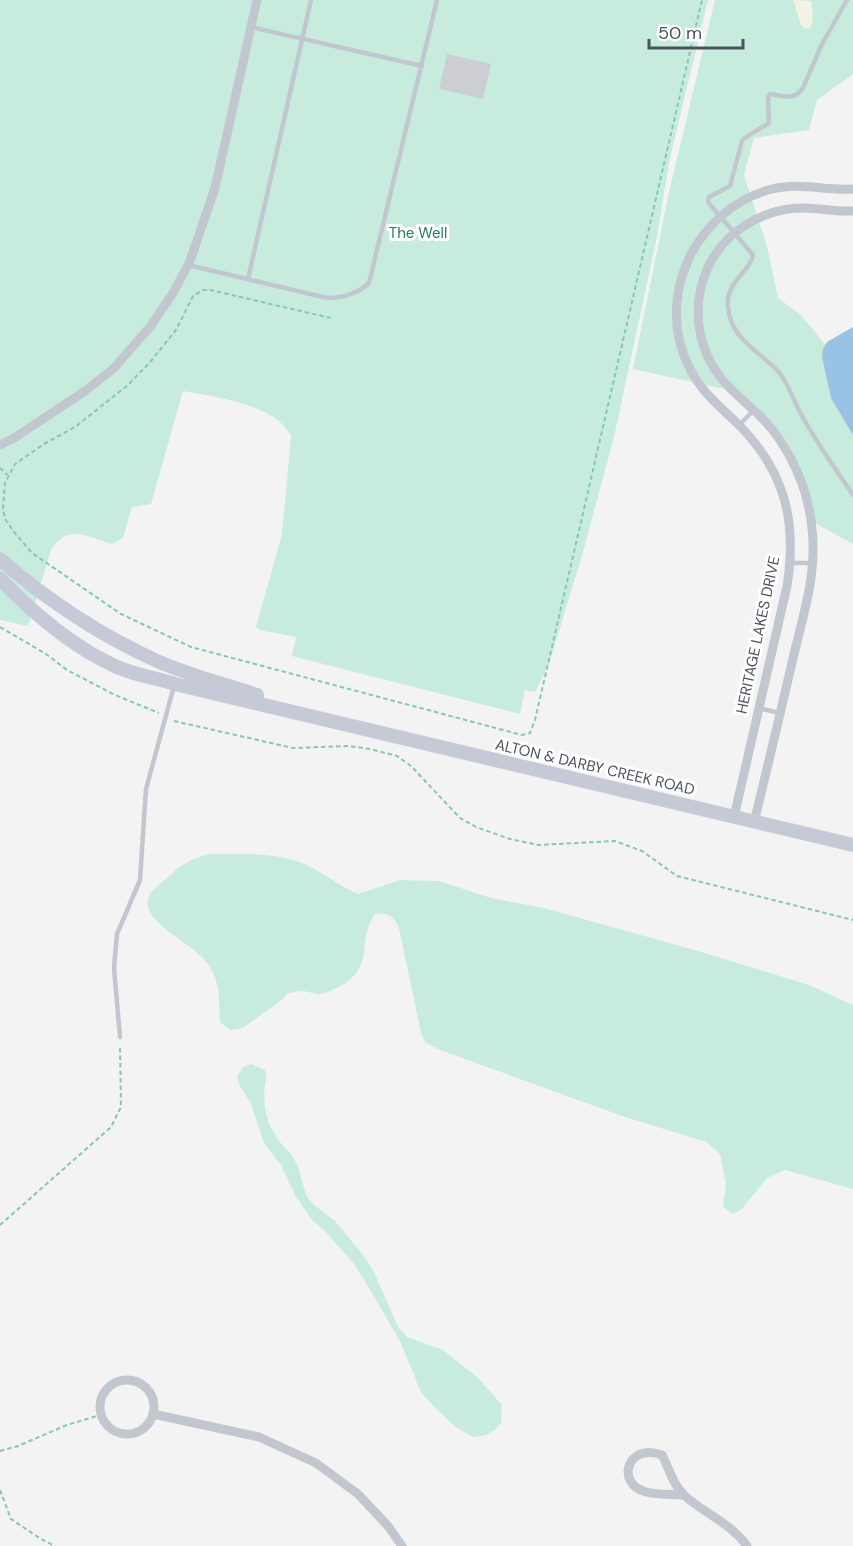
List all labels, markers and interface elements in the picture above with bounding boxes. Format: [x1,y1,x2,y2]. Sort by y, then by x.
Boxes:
scale bar [649,12,744,50]
text: 50 m [658,21,702,45]
park label: The Well [389,223,447,243]
street label: HERITAGE LAKES DRIVE [732,554,784,716]
street label: ALTON & DARBY CREEK ROAD [493,734,697,800]

